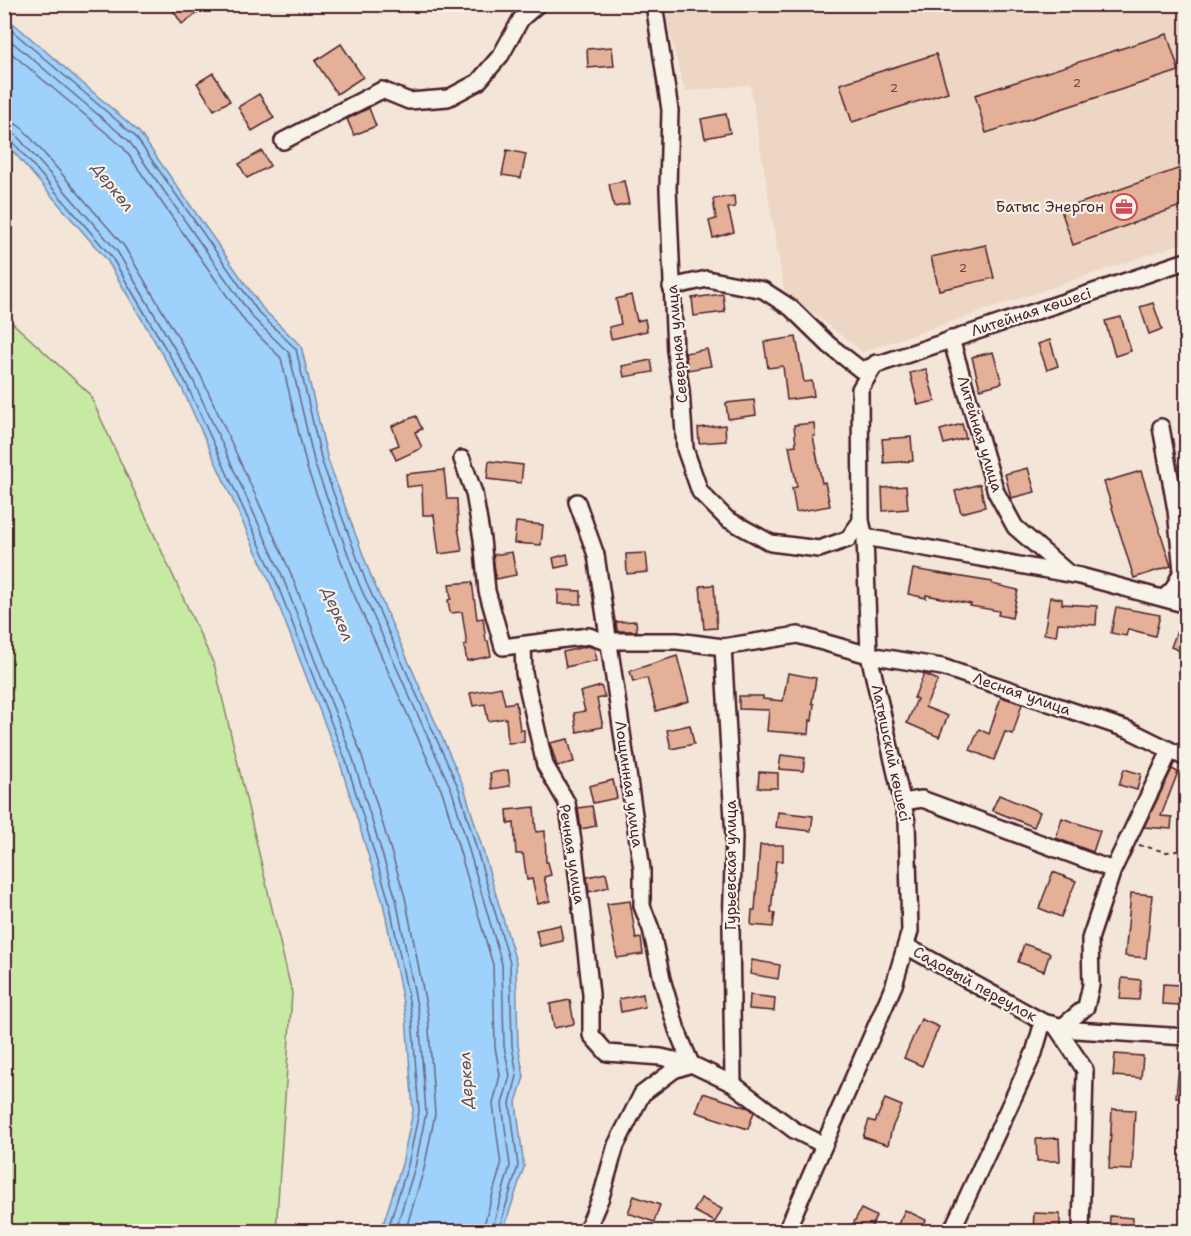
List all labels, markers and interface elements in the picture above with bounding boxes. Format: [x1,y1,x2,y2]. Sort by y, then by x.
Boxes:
house number: 2 [1073,75,1081,91]
house number: 2 [890,80,898,96]
water label: Деркөл [87,157,139,216]
office icon: Батыс Энергон [1109,192,1139,222]
place label: Батыс Энергон [995,197,1104,217]
house number: 2 [959,260,967,276]
street label: Северная улица [662,283,692,404]
street label: Литейная көшесі [968,283,1094,341]
street label: Литейная улица [953,373,1007,495]
water label: Деркөл [317,583,359,644]
street label: Лесная улица [970,668,1074,720]
street label: Латышский көшесі [867,683,915,823]
street label: Лощинная улица [610,719,648,849]
street label: Гурьевская улица [721,799,741,930]
street label: Речная улица [554,803,590,906]
street label: Садовый переулок [910,942,1040,1026]
water label: Деркөл [454,1051,478,1110]

